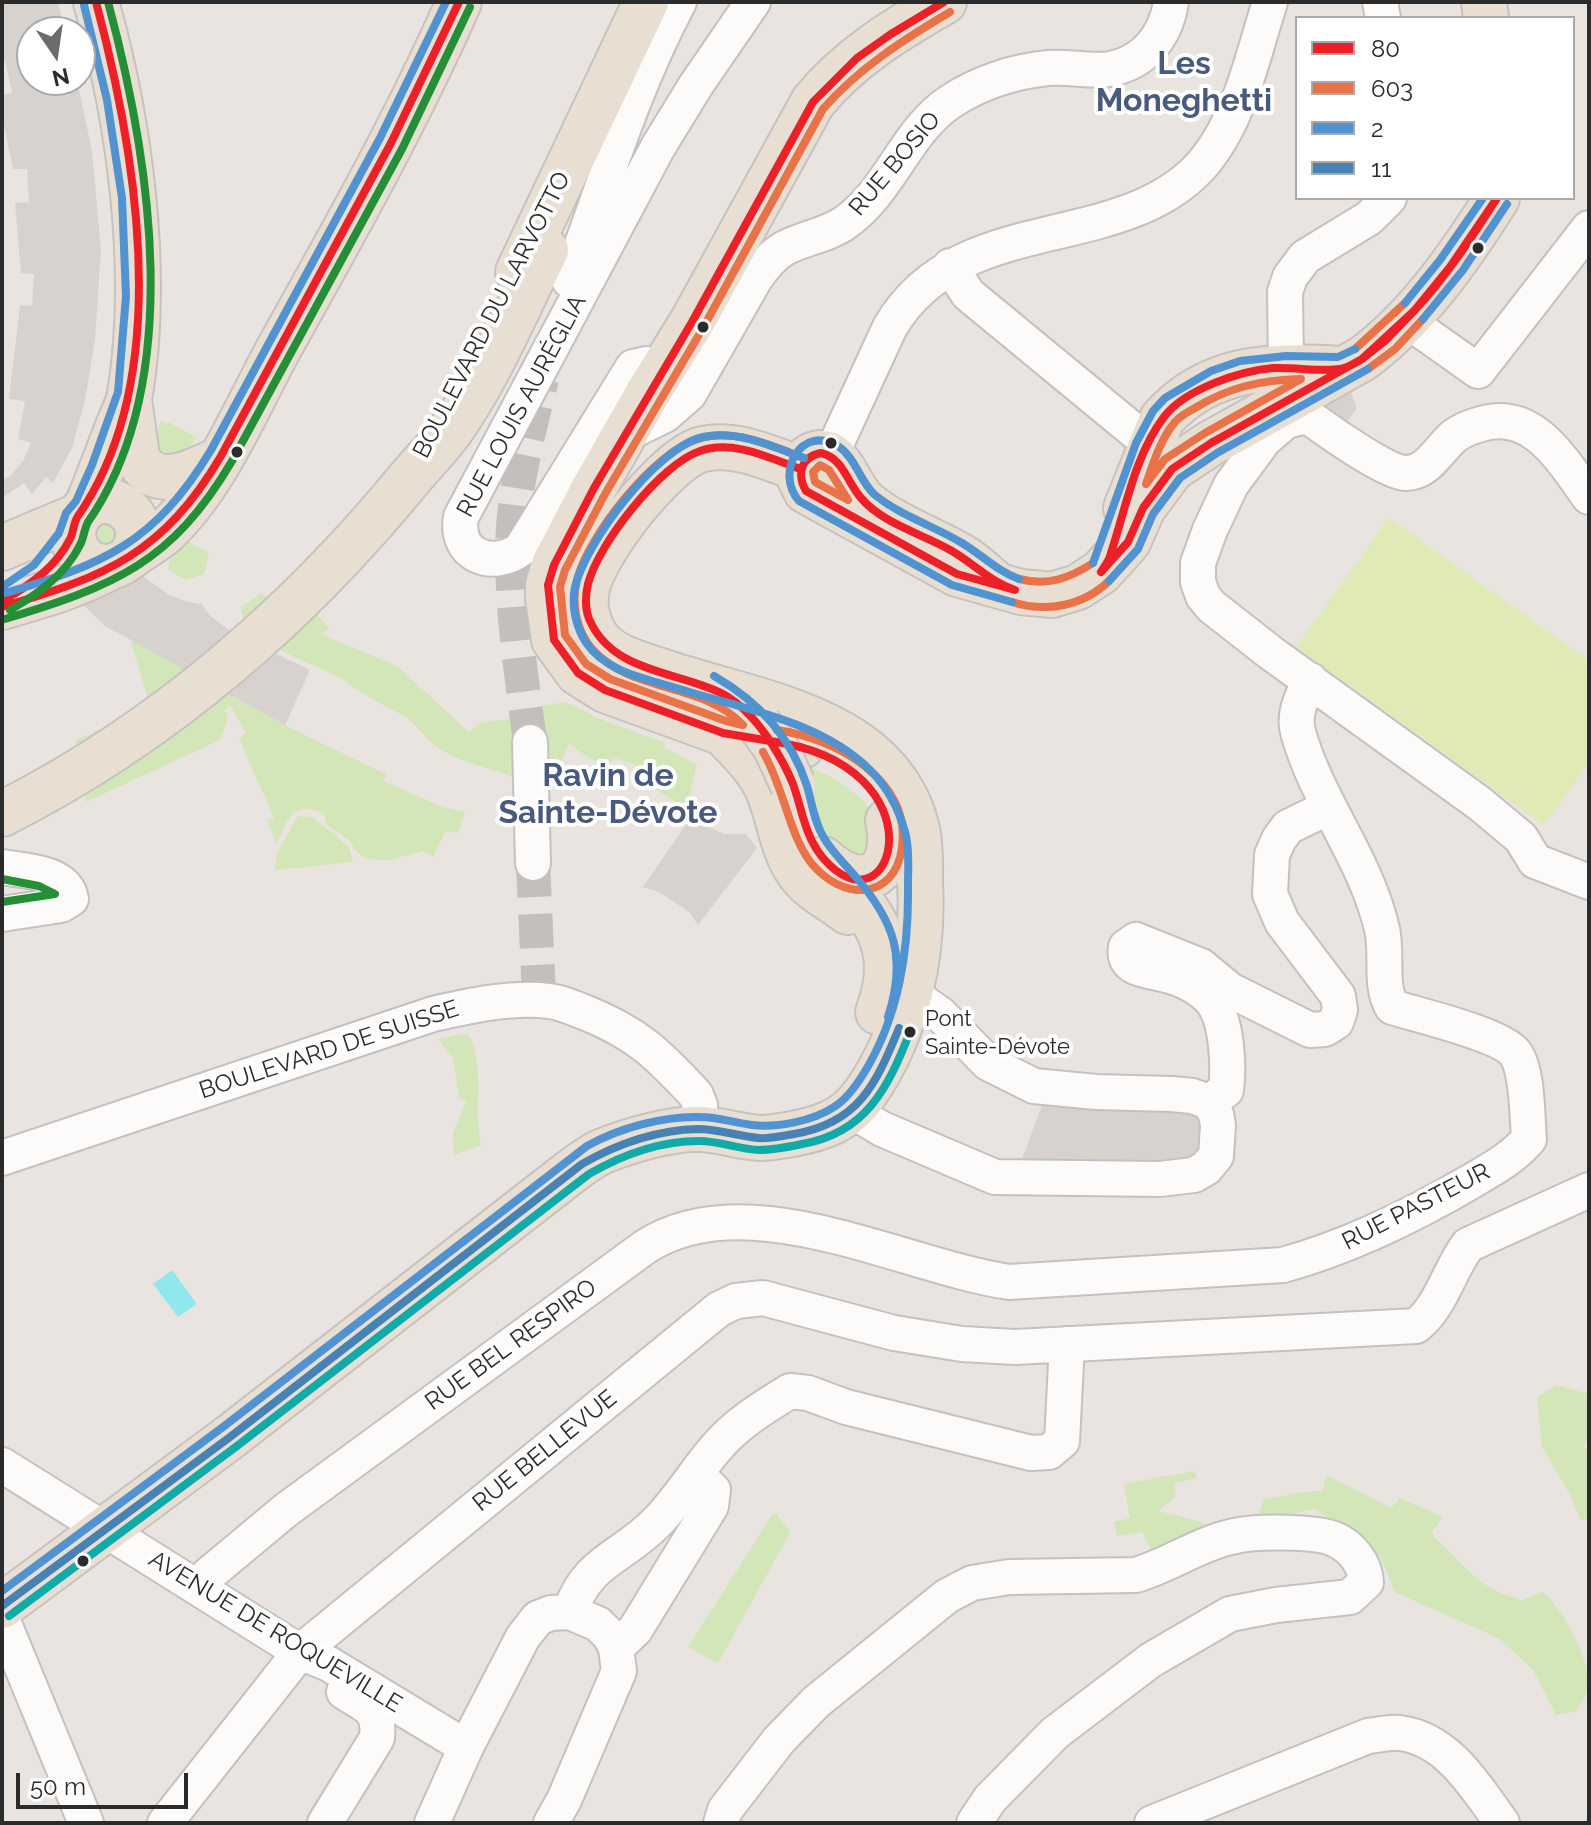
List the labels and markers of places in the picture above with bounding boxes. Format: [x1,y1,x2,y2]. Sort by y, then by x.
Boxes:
unlabelled marker [1470,240,1486,256]
unlabelled marker [695,319,711,335]
unlabelled marker [823,435,839,451]
unlabelled marker [229,444,245,460]
place label: Pont Sainte-Dévote [925,1006,1070,1058]
marker: Pont Sainte-Dévote [902,1024,918,1040]
unlabelled marker [75,1553,91,1569]

